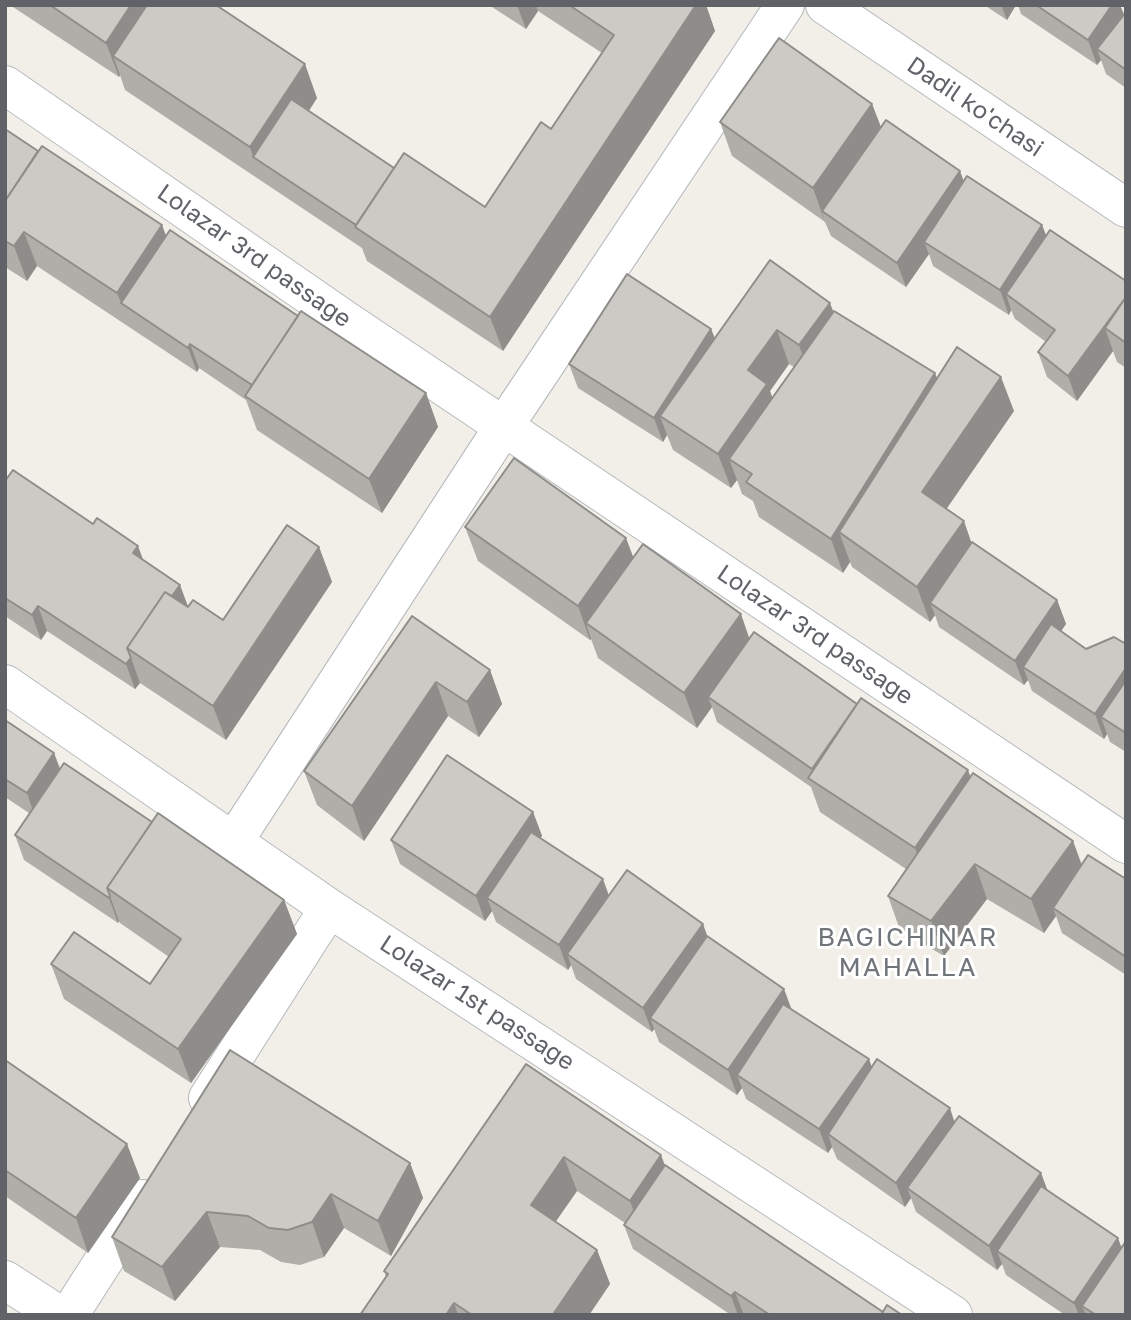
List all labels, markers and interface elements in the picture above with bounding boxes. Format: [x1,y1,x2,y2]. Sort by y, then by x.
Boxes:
street label: Dadil ko'chasi [901,51,1049,163]
street label: Lolazar 3rd passage [151,178,357,334]
street label: Lolazar 3rd passage [712,559,918,711]
district label: BAGICHINAR MAHALLA [819,922,997,984]
street label: Lolazar 1st passage [374,929,580,1077]

